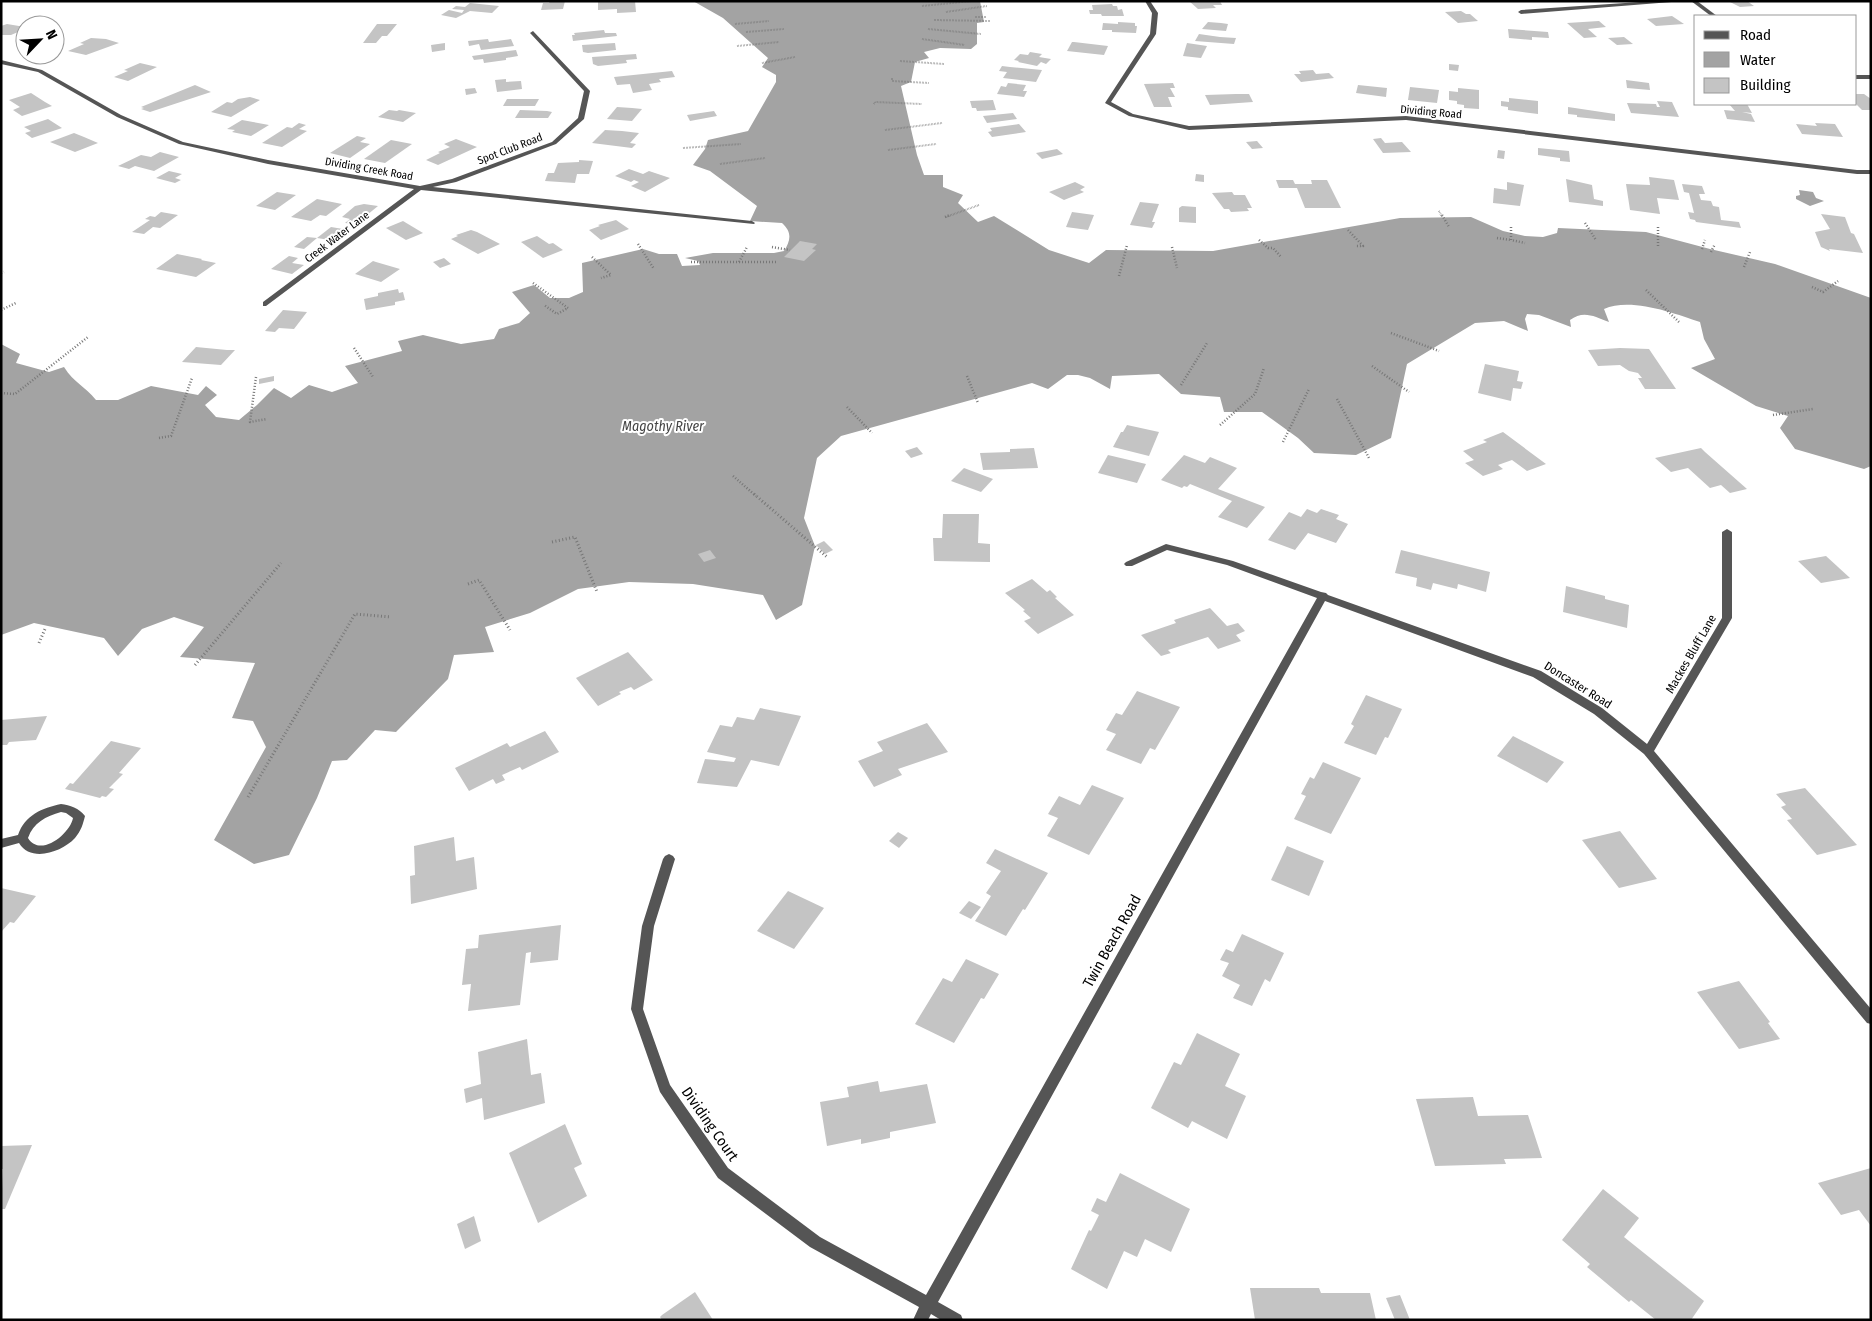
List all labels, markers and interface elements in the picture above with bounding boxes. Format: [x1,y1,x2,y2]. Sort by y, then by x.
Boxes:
north arrow [15,15,65,65]
legend [1694,15,1857,105]
text: Road [1740,26,1771,44]
text: N [42,27,61,42]
text: Water [1740,51,1776,69]
text: Building [1740,76,1791,94]
street label: Dividing Road [1400,103,1462,121]
street label: Spot Club Road [476,131,544,167]
street label: Dividing Creek Road [324,155,414,183]
street label: Creek Water Lane [302,208,372,266]
water label: Magothy River [622,418,705,435]
street label: Mackes Bluff Lane [1663,612,1719,696]
street label: Doncaster Road [1542,659,1614,711]
street label: Twin Beach Road [1079,891,1145,991]
street label: Dividing Court [678,1083,742,1165]

